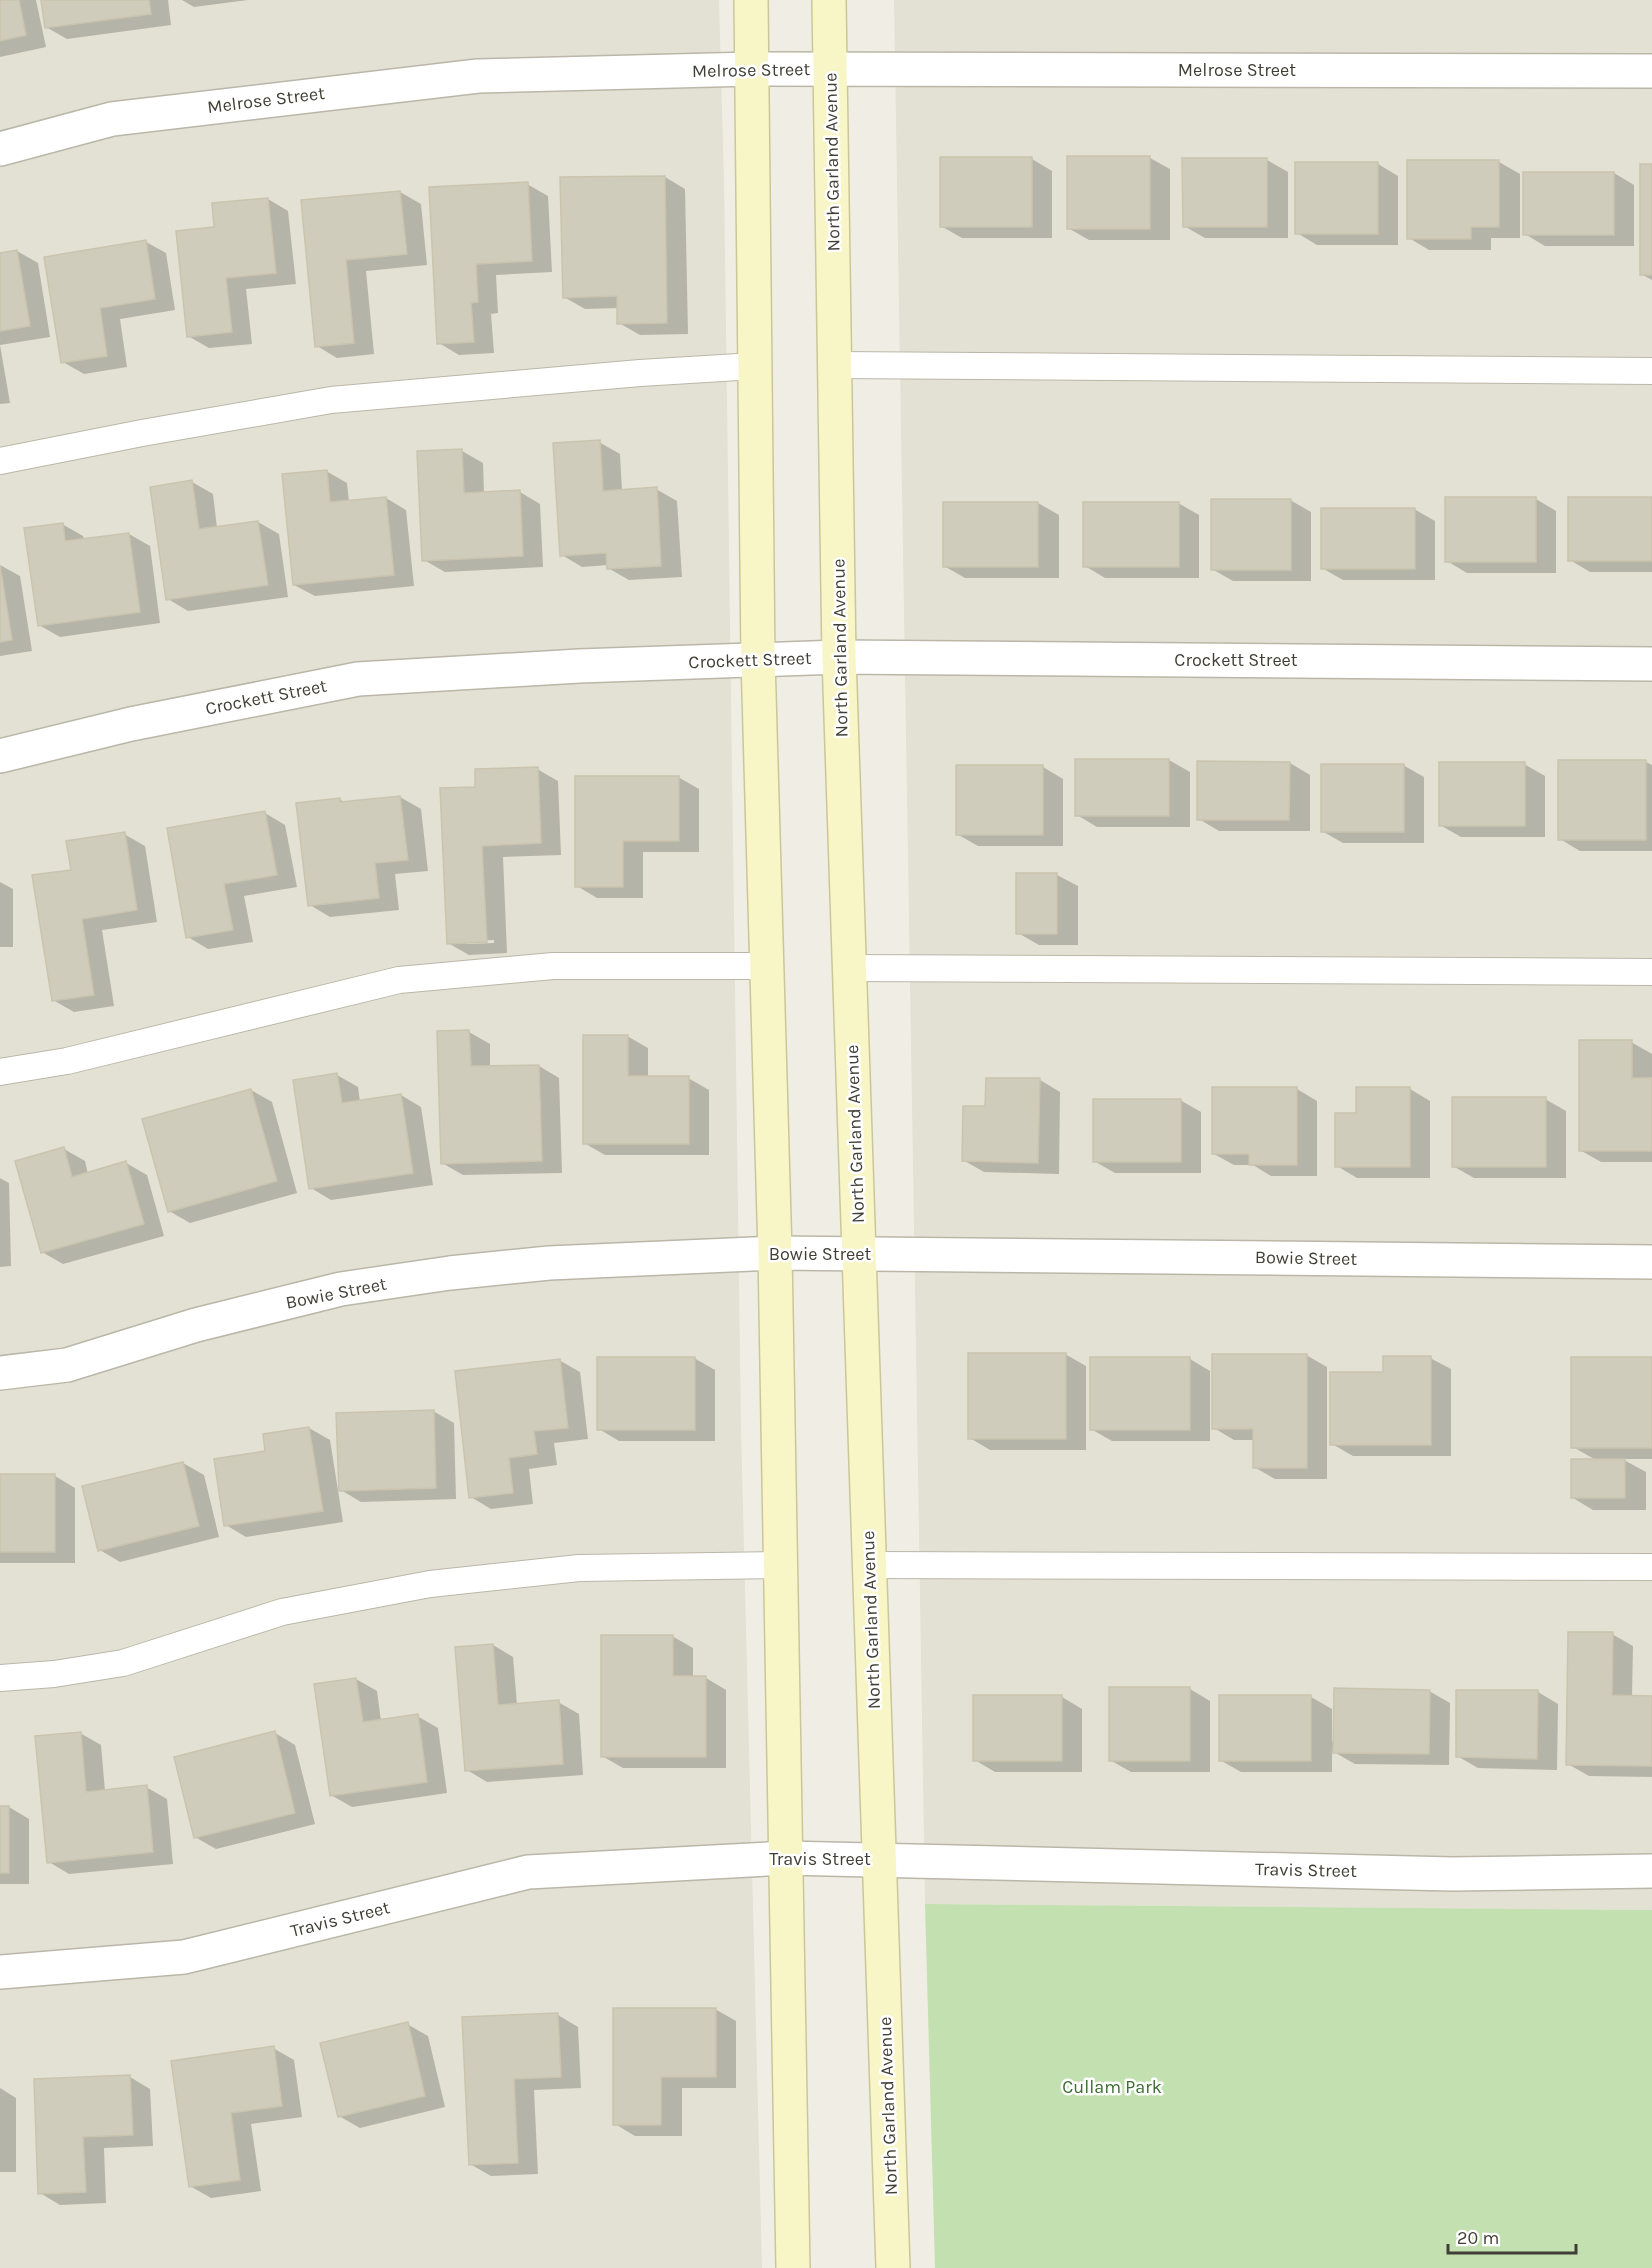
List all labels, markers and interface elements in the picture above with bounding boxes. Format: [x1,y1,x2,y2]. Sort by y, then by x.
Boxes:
street label: Melrose Street [692,58,811,82]
street label: Melrose Street [1178,59,1296,81]
street label: North Garland Avenue [819,73,845,251]
street label: Melrose Street [206,82,326,118]
street label: North Garland Avenue [827,559,853,737]
street label: Crockett Street [688,647,812,673]
street label: Crockett Street [1174,649,1298,671]
street label: Crockett Street [203,674,329,720]
street label: North Garland Avenue [841,1044,869,1224]
street label: Bowie Street [769,1243,871,1265]
street label: Bowie Street [1255,1246,1358,1270]
street label: Bowie Street [284,1272,389,1314]
street label: North Garland Avenue [857,1530,885,1710]
street label: Travis Street [769,1848,871,1870]
street label: Travis Street [1255,1858,1357,1882]
street label: Travis Street [288,1896,392,1942]
street label: North Garland Avenue [874,2016,902,2196]
park label: Cullam Park [1062,2076,1162,2098]
scale bar [1448,2217,1576,2255]
text: 20 m [1457,2227,1499,2249]

